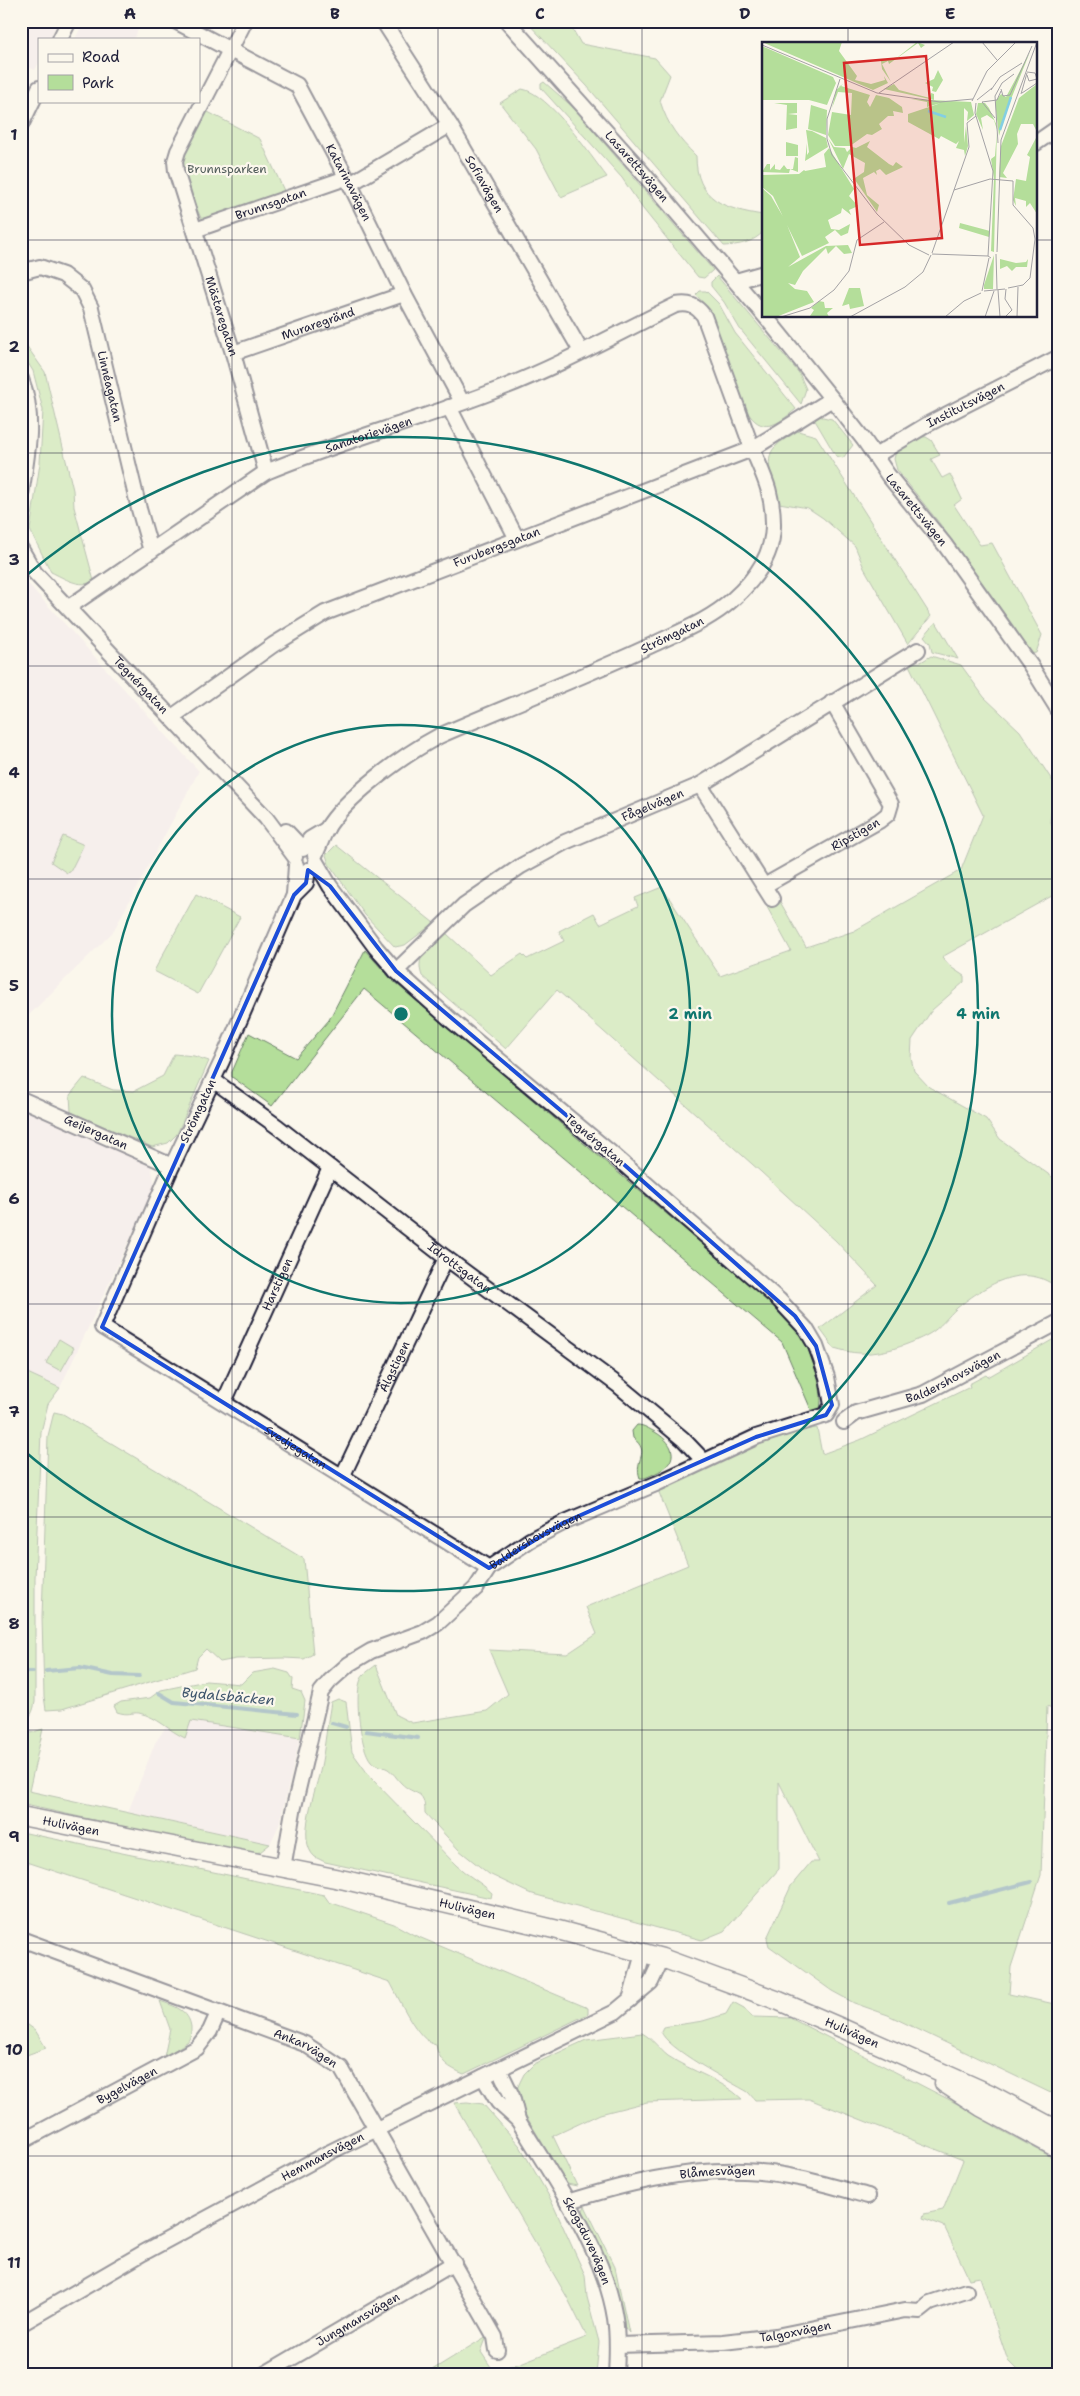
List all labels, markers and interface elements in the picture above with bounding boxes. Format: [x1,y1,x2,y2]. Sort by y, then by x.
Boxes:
text: A [124,3,136,24]
text: B [330,3,340,24]
text: C [535,3,545,24]
text: D [739,3,751,24]
text: E [945,3,955,24]
legend [38,38,200,102]
inset map [762,42,1038,318]
text: Road [82,47,120,67]
text: Park [82,73,114,93]
text: 1 [10,124,18,145]
street label: Lasarettsvägen [601,128,672,205]
street label: Katarinavägen [322,141,375,224]
street label: Sofiavägen [461,153,507,216]
park label: Brunnsparken [187,161,267,177]
street label: Brunnsgatan [233,184,308,224]
street label: Mästaregatan [201,274,242,358]
street label: Muraregränd [279,303,357,344]
text: 2 [8,336,20,357]
street label: Linnéagatan [94,349,126,424]
street label: Institutsvägen [924,378,1007,431]
street label: Sanatorievägen [323,413,414,457]
street label: Lasarettsvägen [882,470,951,550]
street label: Furubergsgatan [451,523,542,571]
text: 3 [8,549,20,570]
street label: Strömgatan [638,613,706,657]
street label: Tegnérgatan [110,653,172,717]
text: 4 [8,762,20,783]
street label: Fågelvägen [619,785,686,825]
street label: Ripstigen [828,814,883,854]
text: 5 [9,975,19,996]
text: 2 min [668,1004,712,1024]
text: 4 min [956,1004,1000,1024]
centre of rings [392,1005,410,1023]
street label: Strömgatan [176,1077,220,1145]
street label: Tegnérgatan [562,1110,628,1170]
street label: Geijergatan [61,1111,130,1153]
text: 6 [8,1188,20,1209]
street label: Idrottsgatan [424,1239,495,1297]
street label: Harstigen [258,1255,296,1313]
street label: Älgstigen [376,1338,413,1395]
street label: Baldershovsvägen [904,1346,1003,1407]
text: 7 [8,1401,20,1422]
street label: Svedjegatan [261,1422,330,1473]
street label: Baldershovsvägen [486,1508,584,1573]
text: 8 [8,1613,20,1634]
water label: Bydalsbäcken [181,1683,275,1709]
street label: Hulivägen [41,1812,101,1839]
text: 9 [8,1826,20,1847]
street label: Hulivägen [438,1894,497,1923]
street label: Hulivägen [823,2014,882,2052]
street label: Ankarvägen [271,2025,341,2071]
text: 10 [5,2039,23,2060]
street label: Bygelvägen [94,2063,160,2108]
street label: Hemmansvägen [278,2129,367,2185]
street label: Blåmesvägen [679,2163,756,2183]
street label: Skogsduvevägen [559,2194,614,2287]
text: 11 [7,2252,21,2273]
street label: Jungmansvägen [313,2289,403,2350]
street label: Talgoxvägen [759,2317,832,2346]

